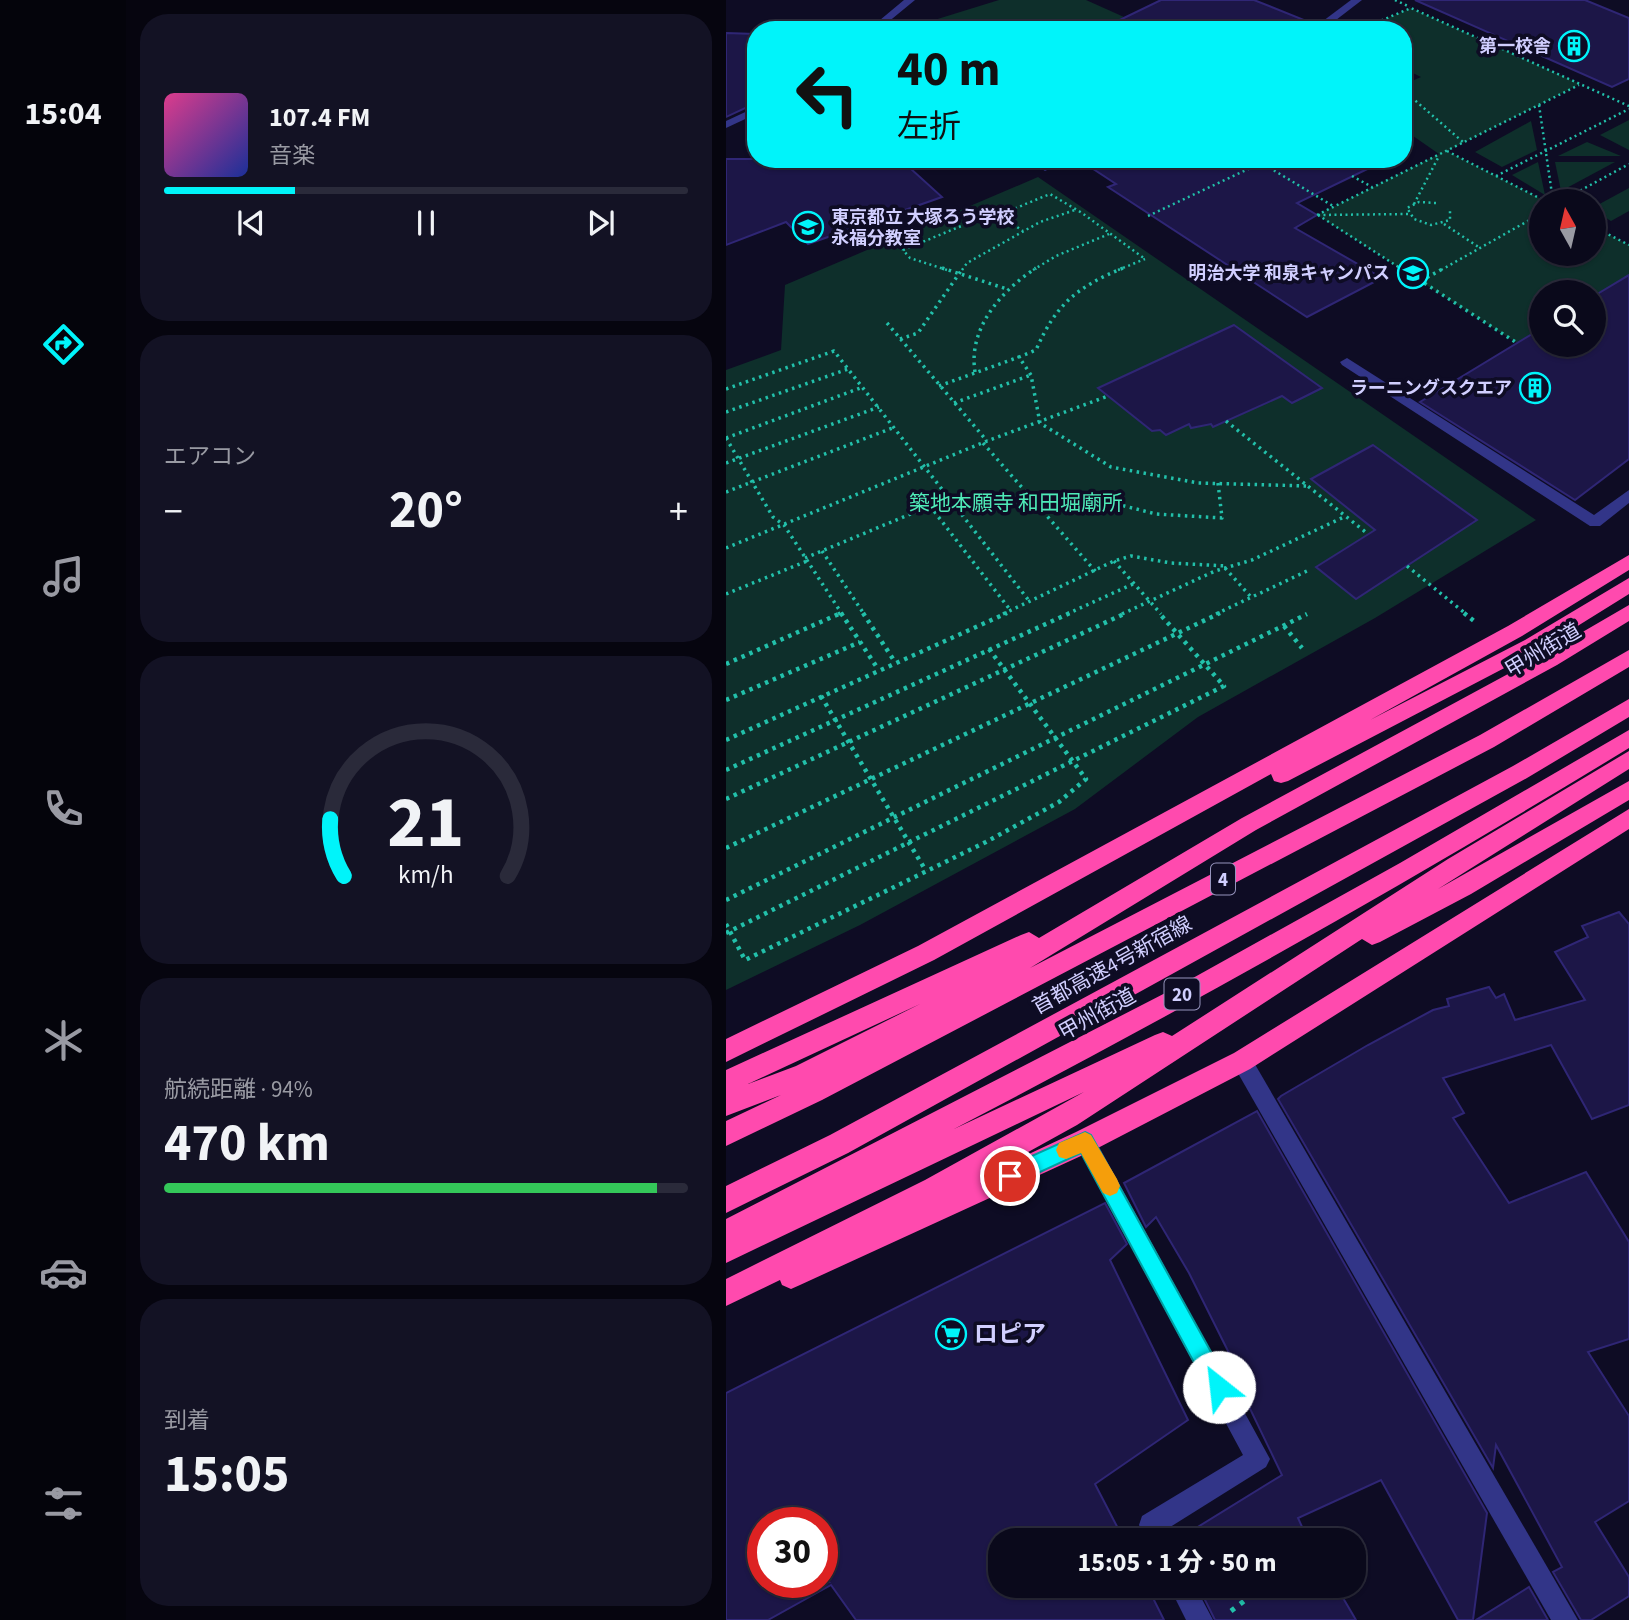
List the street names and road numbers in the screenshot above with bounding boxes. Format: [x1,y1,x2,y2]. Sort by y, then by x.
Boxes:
street label: 甲州街道 [1499,616,1587,684]
road number: 4 [1211,864,1235,894]
street label: 首都高速4号新宿線 [1027,909,1197,1021]
road number: 20 [1164,978,1200,1010]
street label: 甲州街道 [1053,981,1141,1047]

